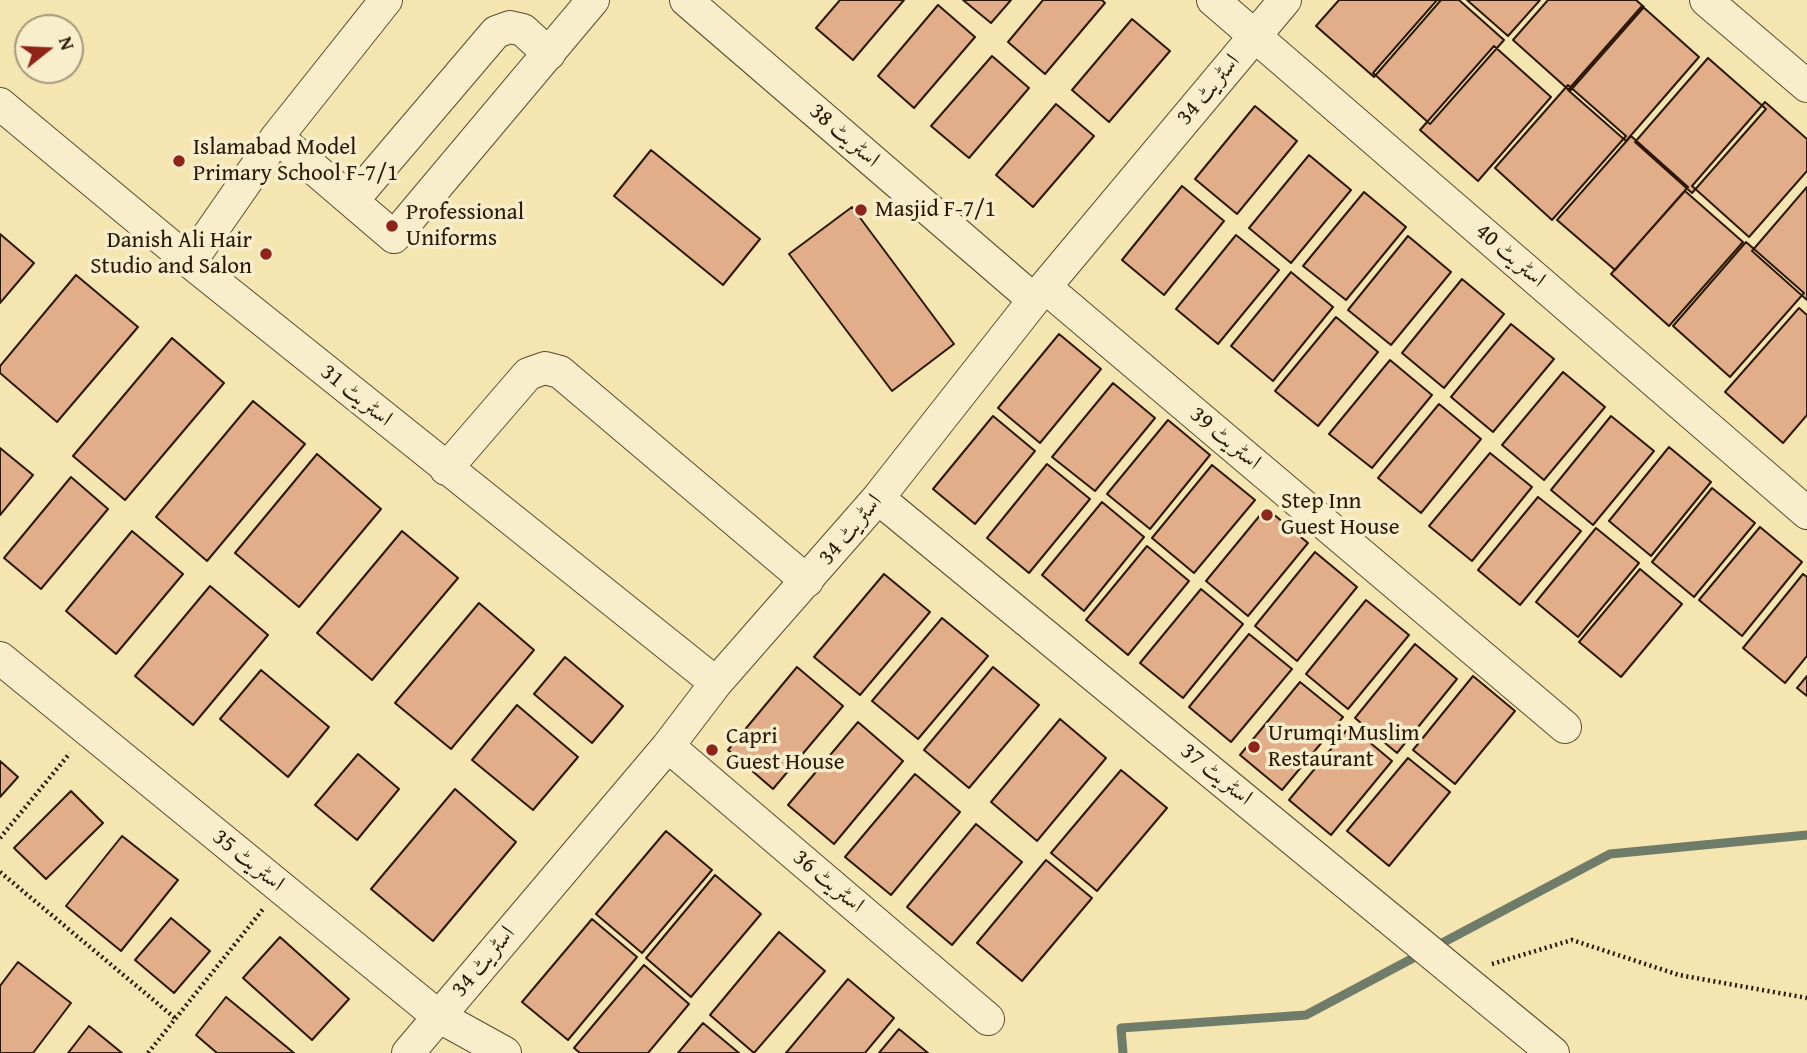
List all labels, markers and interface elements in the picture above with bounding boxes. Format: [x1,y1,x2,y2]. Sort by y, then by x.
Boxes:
north arrow [14,14,84,84]
text: N [52,33,82,53]
street label: اسٹریٹ 34 [1171,49,1247,131]
street label: اسٹریٹ 38 [803,98,885,174]
place label: Islamabad Model Primary School F-7/1 [193,134,398,188]
marker: Islamabad Model Primary School F-7/1 [171,153,187,169]
place label: Masjid F-7/1 [875,196,996,224]
place label: Professional Uniforms [406,199,524,253]
marker: Masjid F-7/1 [853,202,869,218]
marker: Professional Uniforms [384,218,400,234]
street label: اسٹریٹ 40 [1469,218,1551,294]
place label: Danish Ali Hair Studio and Salon [90,227,252,281]
marker: Danish Ali Hair Studio and Salon [258,246,274,262]
street label: اسٹریٹ 31 [315,359,397,433]
street label: اسٹریٹ 39 [1184,401,1266,477]
place label: Step Inn Guest House [1281,488,1399,542]
street label: اسٹریٹ 34 [813,489,889,571]
marker: Step Inn Guest House [1259,507,1275,523]
place label: Urumqi Muslim Restaurant [1268,720,1420,774]
place label: Capri Guest House [726,723,844,777]
street label: اسٹریٹ 37 [1175,738,1257,812]
marker: Urumqi Muslim Restaurant [1246,739,1262,755]
marker: Capri Guest House [704,742,720,758]
street label: اسٹریٹ 35 [207,824,289,898]
street label: اسٹریٹ 36 [787,844,869,920]
street label: اسٹریٹ 34 [446,921,522,1003]

